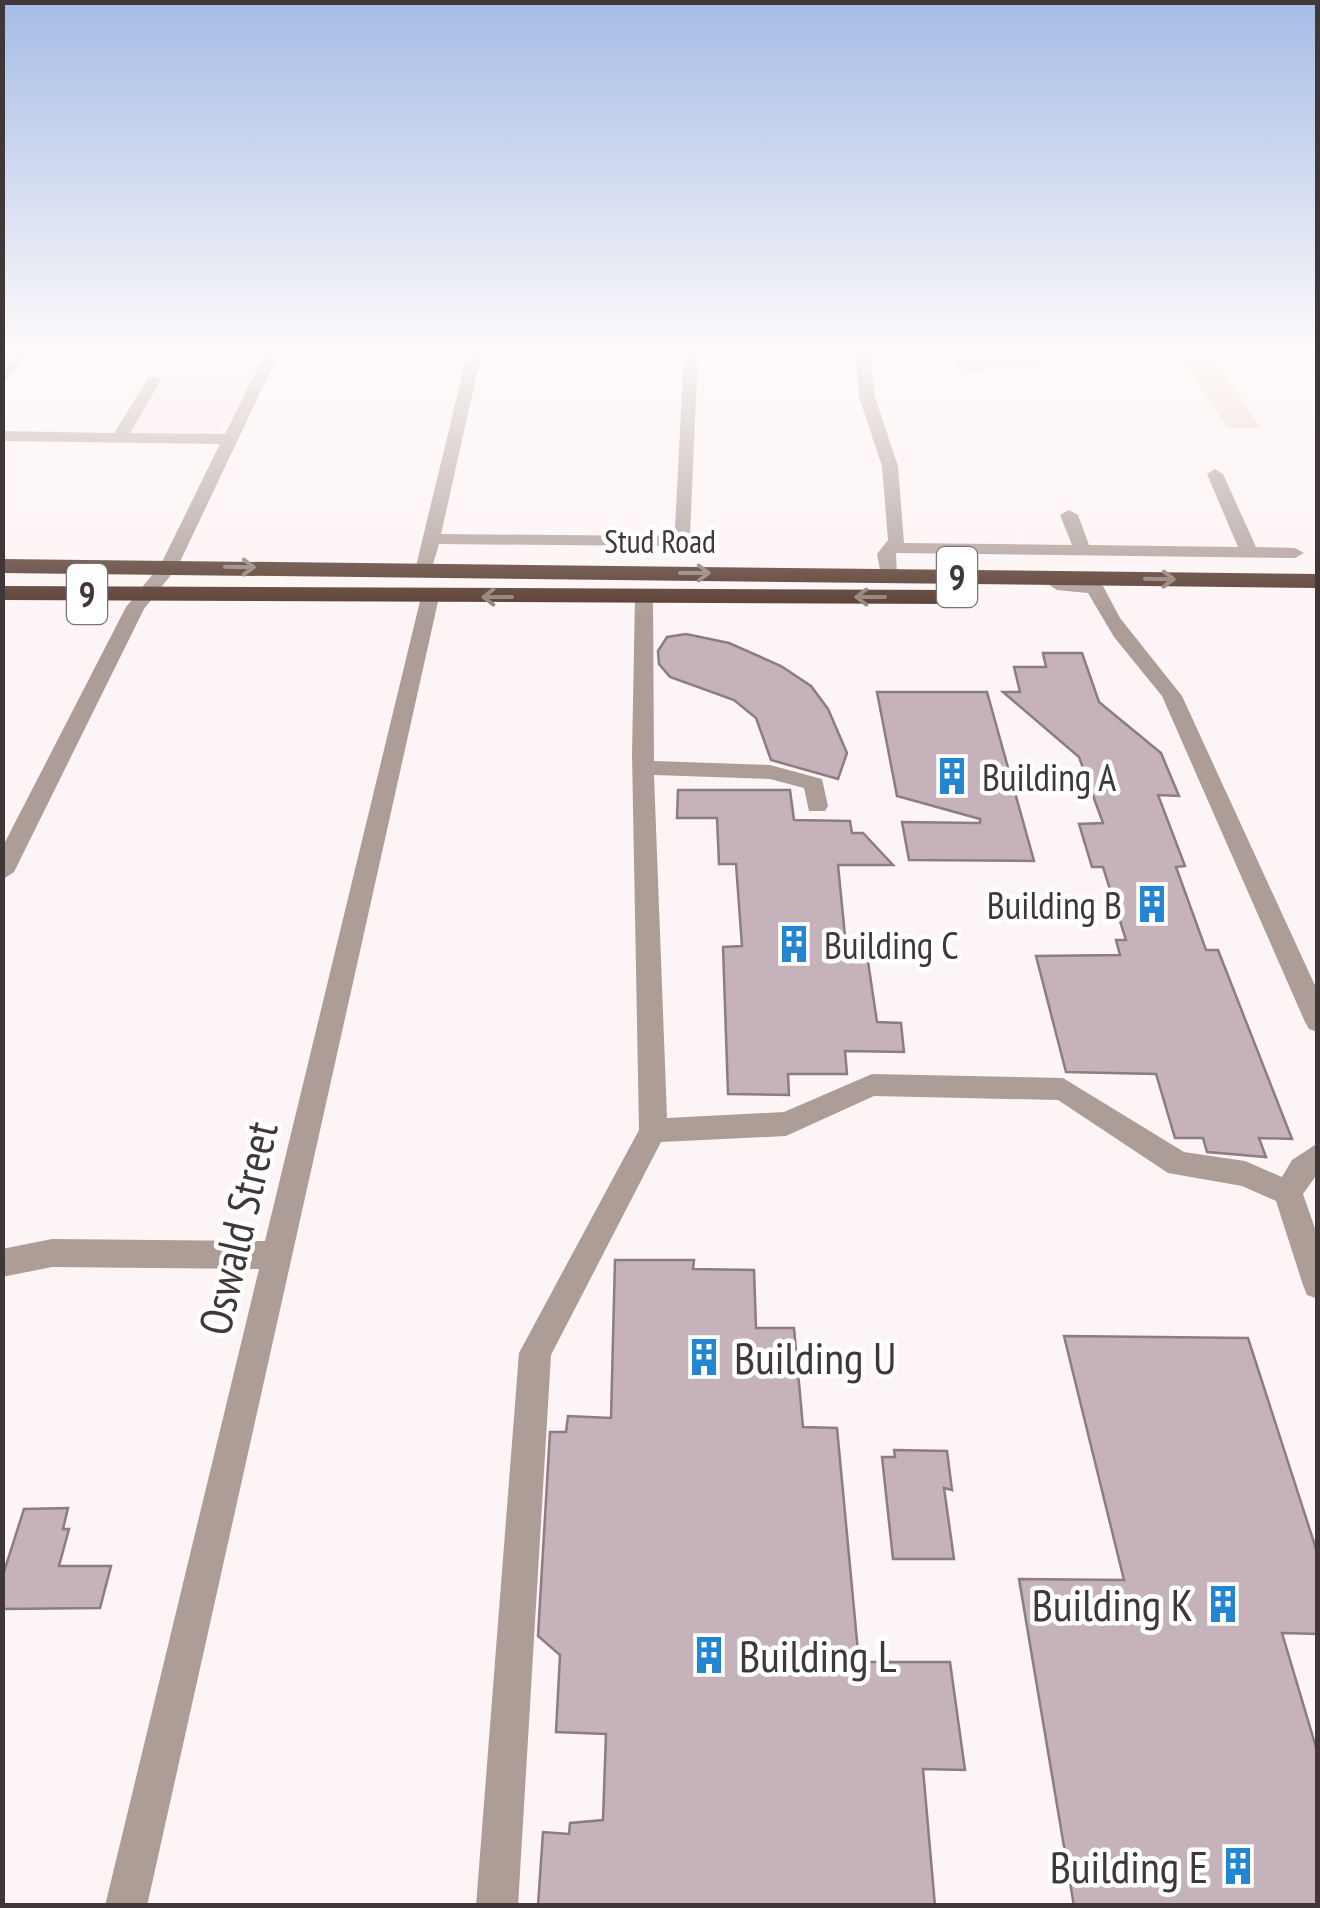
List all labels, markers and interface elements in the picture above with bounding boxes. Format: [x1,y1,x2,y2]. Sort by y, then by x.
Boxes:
street label: Stud Road [604,520,716,562]
road number: 9 [937,547,977,607]
one-way arrow [223,558,255,577]
road number: 9 [67,564,107,624]
one-way arrow [678,564,710,582]
one-way arrow [1142,570,1175,588]
one-way arrow [482,588,514,606]
one-way arrow [855,588,888,606]
place label: Building A [982,752,1116,801]
building icon: Building A [931,755,973,797]
place label: Building B [987,880,1122,929]
building icon: Building B [1131,883,1173,925]
place label: Building C [824,920,959,969]
building icon: Building C [773,923,815,965]
street label: Oswald Street [184,1115,290,1340]
place label: Building U [734,1328,896,1386]
building icon: Building U [683,1336,725,1378]
place label: Building K [1032,1575,1193,1633]
building icon: Building K [1202,1583,1244,1625]
place label: Building L [739,1626,897,1684]
building icon: Building L [688,1634,730,1676]
place label: Building E [1050,1837,1208,1895]
building icon: Building E [1217,1845,1259,1887]

